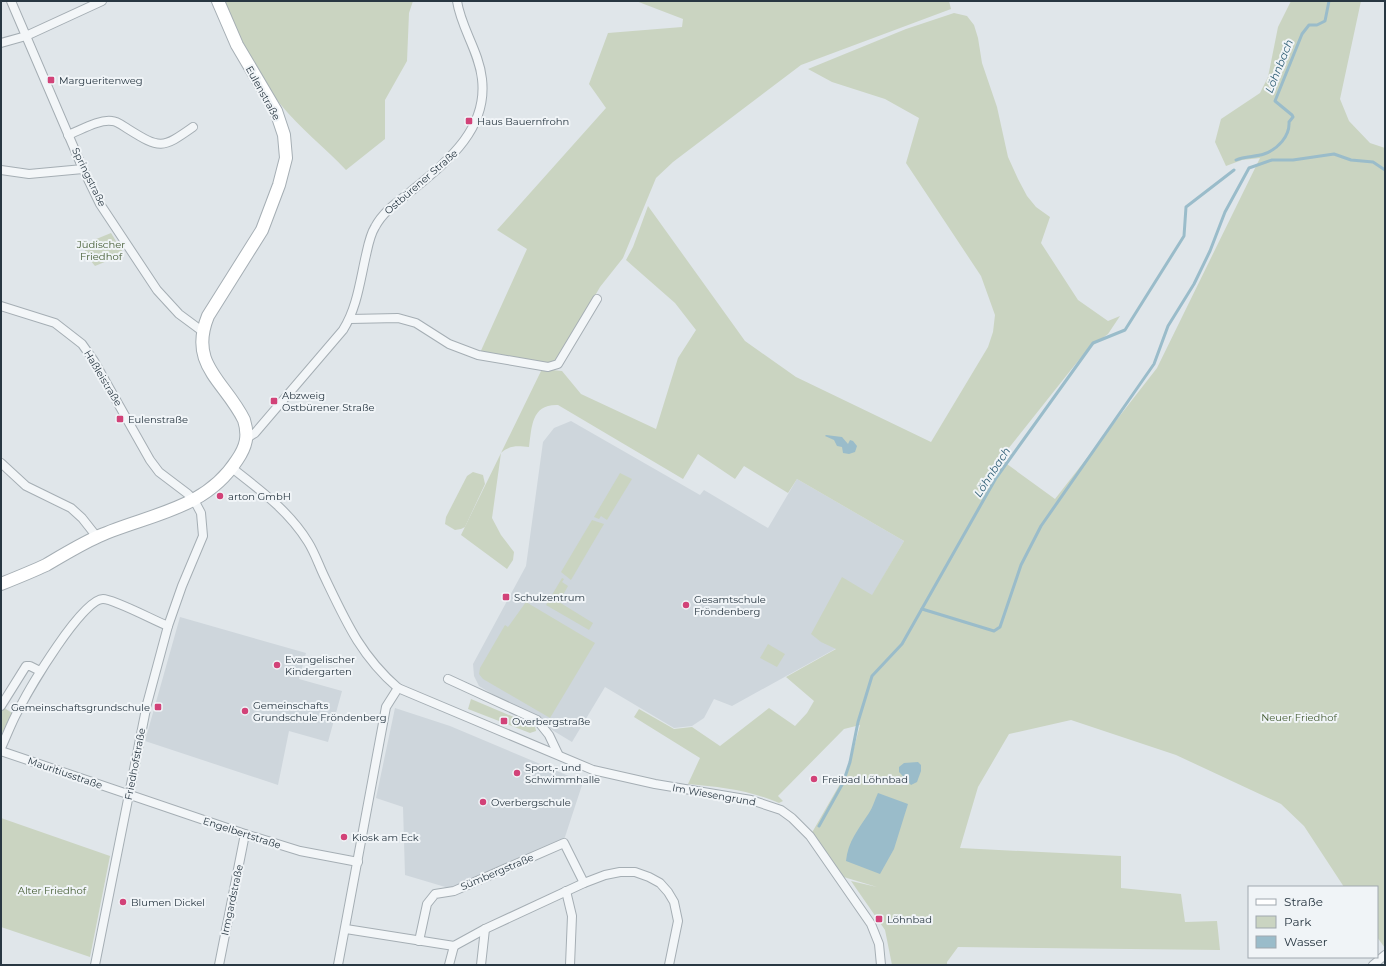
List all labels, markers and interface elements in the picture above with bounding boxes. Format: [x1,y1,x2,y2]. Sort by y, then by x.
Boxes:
water label: Löhnbach [1262,37,1296,95]
street label: Eulenstraße [243,64,283,122]
place label: Margueritenweg [59,74,143,87]
marker: Margueritenweg [46,75,56,85]
place label: Haus Bauernfrohn [477,115,569,128]
marker: Haus Bauernfrohn [464,116,474,126]
street label: Springstraße [69,145,109,209]
street label: Ostbürener Straße [382,147,460,217]
park label: Jüdischer Friedhof [76,238,125,263]
street label: Haßleistraße [81,348,125,408]
place label: Abzweig Ostbürener Straße [282,389,375,414]
marker: Abzweig Ostbürener Straße [269,396,279,406]
place label: Eulenstraße [128,413,188,426]
marker: Eulenstraße [115,414,125,424]
water label: Löhnbach [971,444,1013,500]
place label: arton GmbH [228,490,291,503]
marker: arton GmbH [215,491,225,501]
place label: Schulzentrum [514,591,585,604]
marker: Schulzentrum [501,592,511,602]
place label: Gesamtschule Fröndenberg [694,593,766,618]
marker: Gesamtschule Fröndenberg [681,600,691,610]
place label: Evangelischer Kindergarten [285,653,355,678]
marker: Evangelischer Kindergarten [272,660,282,670]
place label: Gemeinschafts Grundschule Fröndenberg [253,699,387,724]
place label: Gemeinschaftsgrundschule [11,701,150,714]
marker: Gemeinschaftsgrundschule [153,702,163,712]
marker: Gemeinschafts Grundschule Fröndenberg [240,706,250,716]
park label: Neuer Friedhof [1261,711,1337,724]
place label: Overbergstraße [512,715,590,728]
marker: Overbergstraße [499,716,509,726]
street label: Friedhofstraße [122,727,148,801]
street label: Mauritiusstraße [26,754,104,792]
place label: Sport,- und Schwimmhalle [525,761,600,786]
marker: Sport,- und Schwimmhalle [512,768,522,778]
place label: Freibad Löhnbad [822,773,908,786]
marker: Freibad Löhnbad [809,774,819,784]
street label: Im Wiesengrund [671,781,757,809]
place label: Overbergschule [491,796,571,809]
marker: Overbergschule [478,797,488,807]
street label: Engelbertstraße [201,814,283,852]
place label: Kiosk am Eck [352,831,419,844]
marker: Kiosk am Eck [339,832,349,842]
street label: Sümbergstraße [458,851,536,893]
street label: Irmgardstraße [218,863,246,937]
park label: Alter Friedhof [18,884,87,897]
legend [1248,886,1378,958]
text: Straße [1284,894,1323,909]
place label: Blumen Dickel [131,896,205,909]
marker: Blumen Dickel [118,897,128,907]
place label: Löhnbad [887,913,932,926]
marker: Löhnbad [874,914,884,924]
text: Park [1284,914,1312,929]
text: Wasser [1284,934,1328,949]

